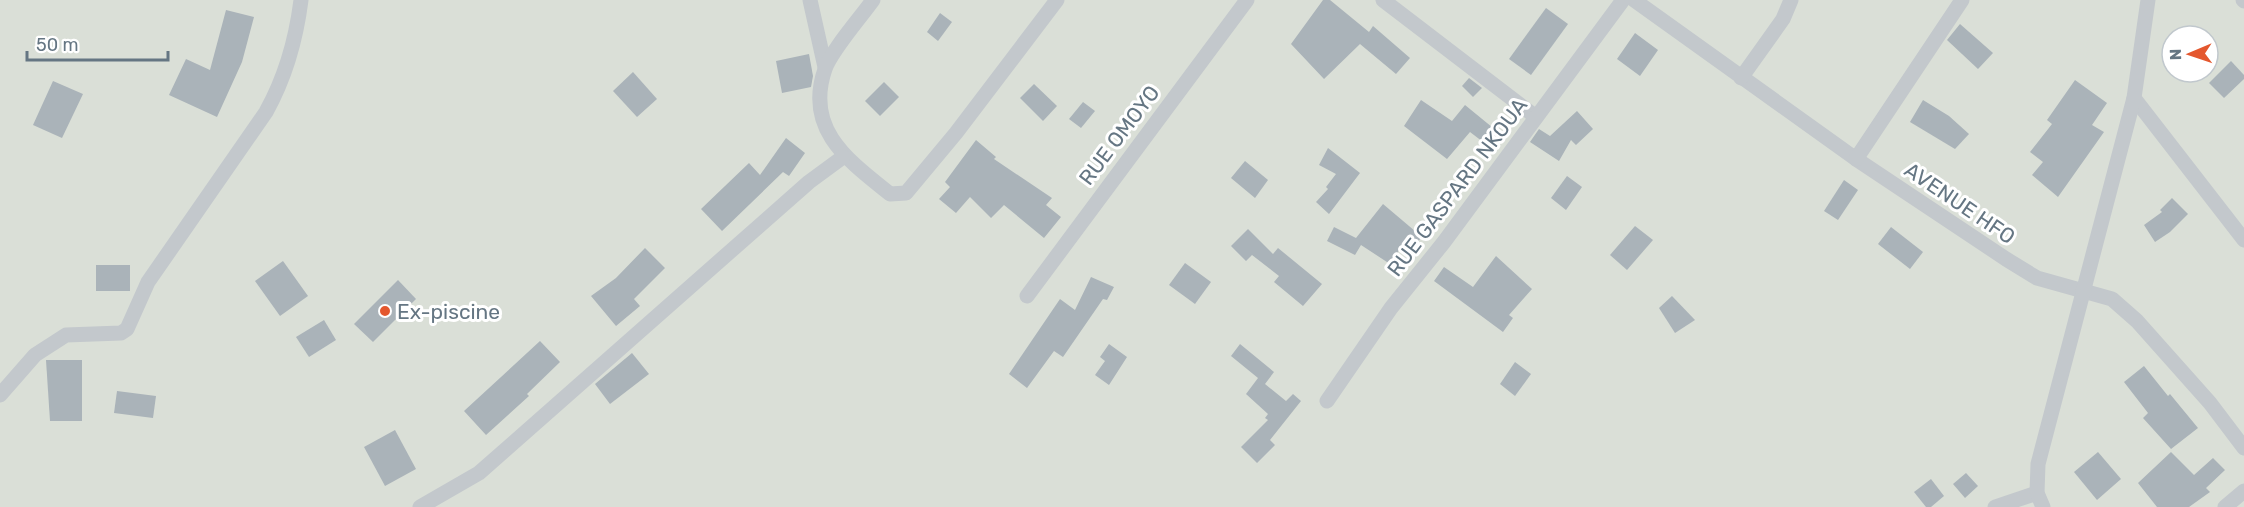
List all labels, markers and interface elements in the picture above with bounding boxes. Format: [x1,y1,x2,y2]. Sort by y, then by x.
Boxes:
scale bar [27,24,168,62]
north arrow [2160,24,2220,84]
text: 50 m [36,34,79,56]
text: N [2166,48,2185,61]
street label: RUE OMOYO [1074,80,1164,190]
street label: RUE GASPARD NKOUA [1382,93,1532,281]
street label: AVENUE HFO [1900,157,2020,249]
place label: Ex-piscine [397,299,500,324]
marker: Ex-piscine [378,304,392,318]

